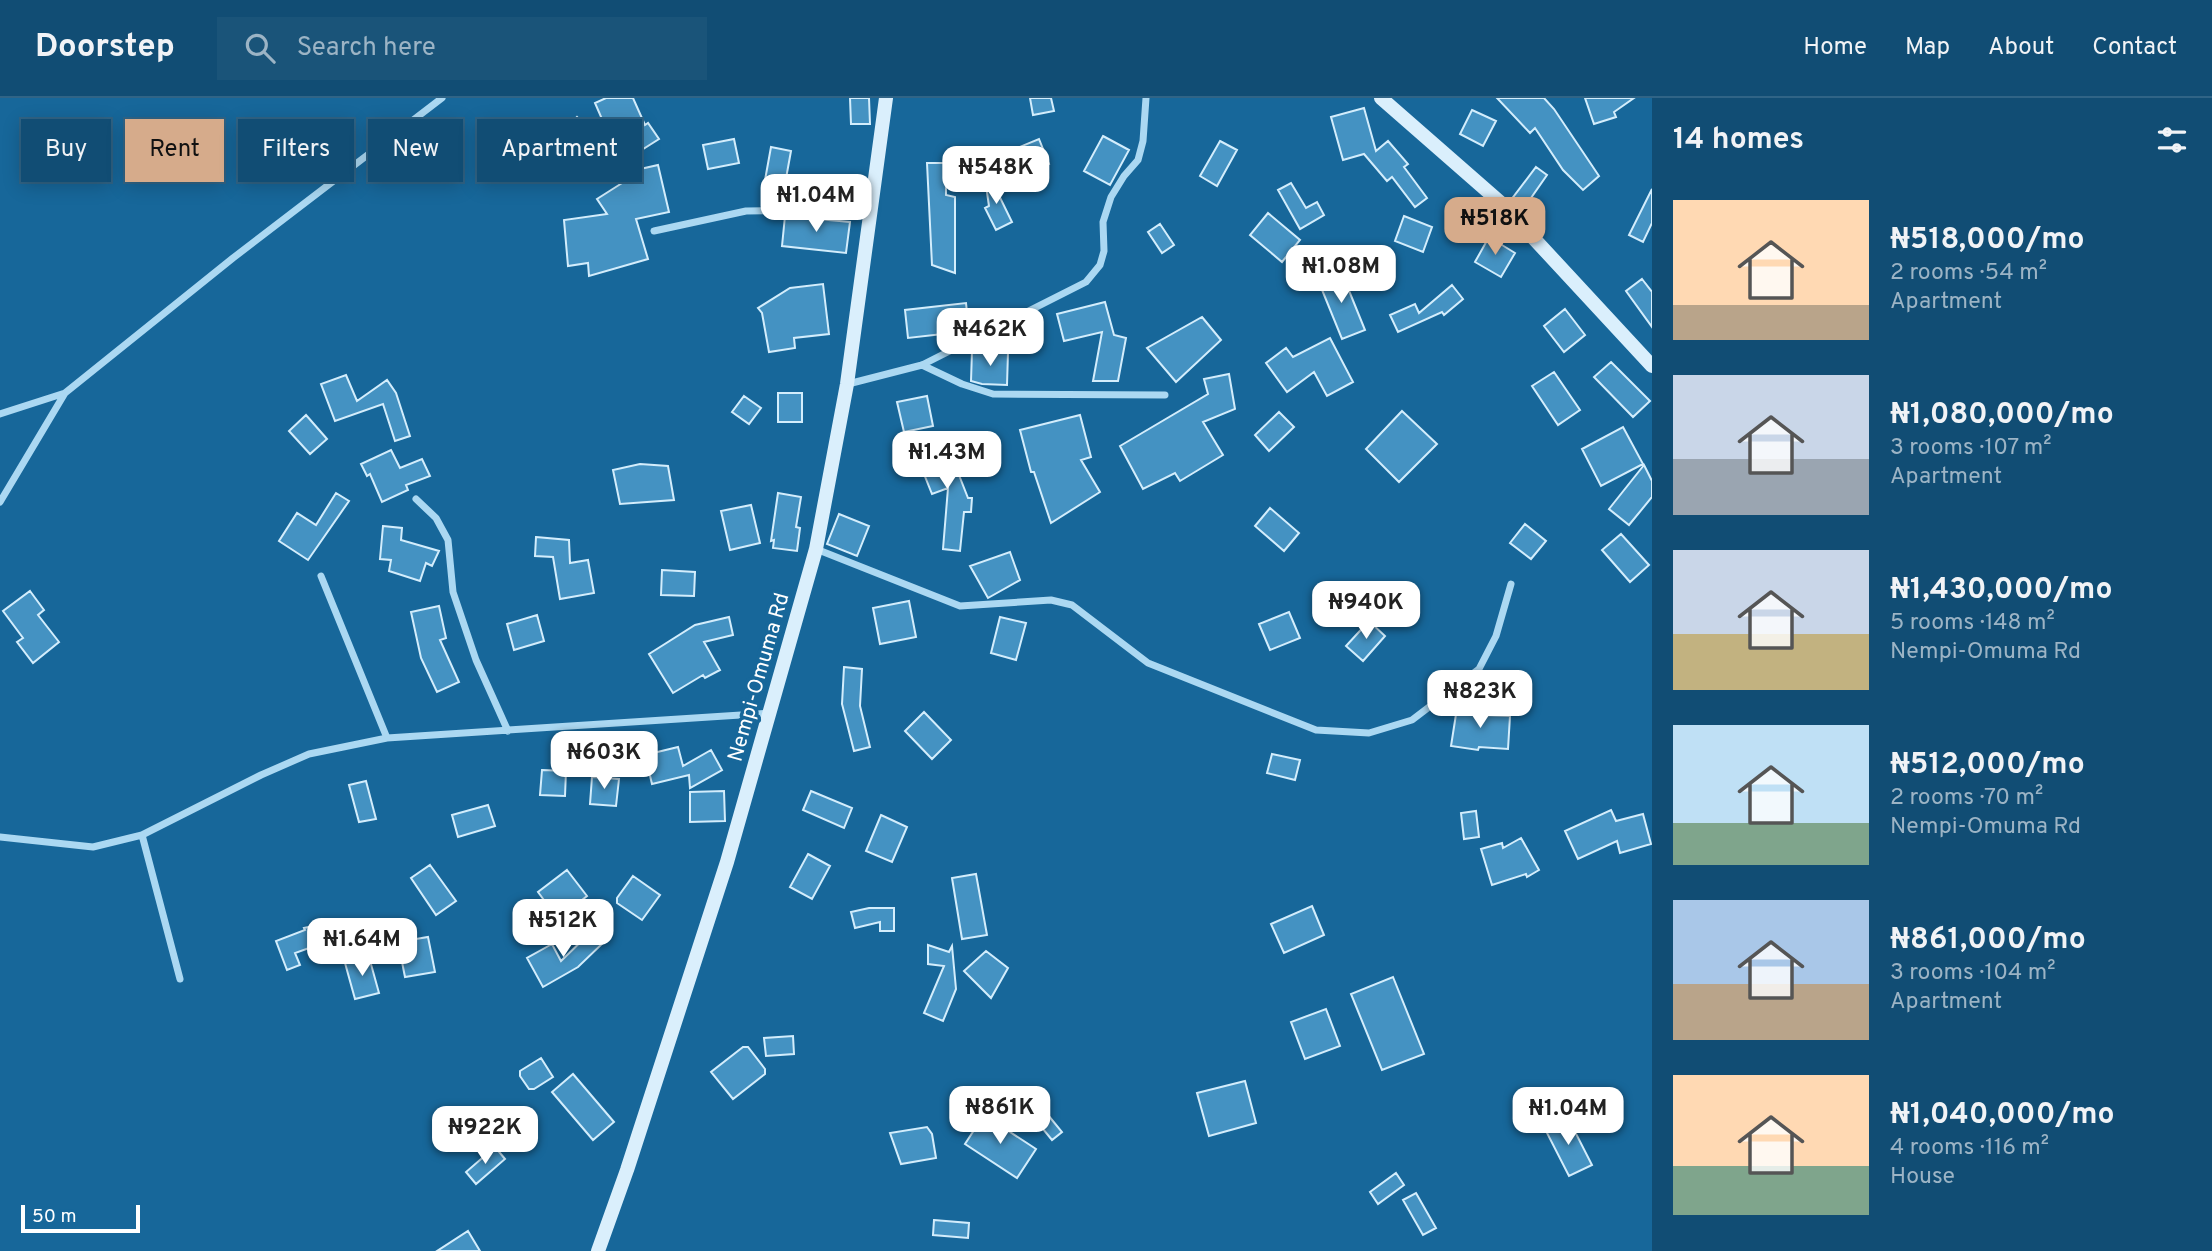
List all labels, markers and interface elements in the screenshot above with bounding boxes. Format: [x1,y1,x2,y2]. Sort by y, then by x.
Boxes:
search box [217,17,707,80]
text: Doorstep [35,27,175,69]
icon: search [241,29,279,67]
text: Search here [297,32,436,65]
text: Home [1803,33,1867,63]
text: Map [1905,33,1950,63]
text: About [1988,33,2054,63]
text: Contact [2092,33,2177,63]
chip: Buy [21,119,111,182]
chip: Rent [125,119,224,182]
chip: Filters [238,119,354,182]
chip: New [368,119,463,182]
chip: Apartment [477,119,642,182]
icon: filters [2153,121,2191,159]
text: 14 homes [1673,122,1804,159]
pin: ₦548K [947,146,1045,206]
text: ₦548K [958,154,1034,183]
pin: ₦1.04M [759,174,873,234]
text: ₦1.04M [777,182,855,211]
pin: ₦518K [1446,198,1544,257]
text: ₦518K [1460,205,1530,234]
text: ₦518,000/mo [1890,222,2085,259]
icon: home [1729,228,1813,312]
pin: ₦1.08M [1284,246,1398,305]
text: ₦1.08M [1302,253,1380,282]
text: 2 rooms · 54 m² [1890,259,2047,288]
text: Apartment [1890,288,2002,317]
pin: ₦462K [941,308,1039,368]
text: ₦462K [953,316,1027,345]
text: ₦1,080,000/mo [1890,397,2114,434]
icon: home [1729,403,1813,487]
pin: ₦1.43M [890,432,1004,491]
text: 3 rooms · 107 m² [1890,434,2052,463]
text: ₦1.43M [908,439,986,468]
text: Apartment [1890,463,2002,492]
text: ₦1,430,000/mo [1890,572,2112,609]
icon: home [1729,578,1813,662]
pin: ₦940K [1317,582,1415,641]
text: ₦940K [1328,589,1404,618]
street label: Nempi-Omuma Rd [722,590,796,765]
text: 5 rooms · 148 m² [1890,609,2055,638]
text: Nempi-Omuma Rd [1890,638,2081,667]
pin: ₦823K [1431,670,1529,730]
text: ₦823K [1443,678,1517,707]
pin: ₦603K [555,732,653,791]
text: ₦603K [567,739,641,768]
text: ₦512,000/mo [1890,747,2085,784]
icon: home [1729,753,1813,837]
text: 2 rooms · 70 m² [1890,784,2043,813]
text: Nempi-Omuma Rd [1890,813,2081,842]
pin: ₦512K [514,900,612,959]
text: ₦512K [529,907,598,936]
pin: ₦1.64M [305,918,419,978]
text: ₦861,000/mo [1890,922,2086,959]
text: ₦1.64M [323,926,401,955]
icon: home [1729,928,1813,1012]
text: 3 rooms · 104 m² [1890,959,2055,988]
text: Apartment [1890,988,2002,1017]
pin: ₦861K [951,1086,1049,1146]
pin: ₦1.04M [1511,1088,1625,1147]
text: ₦861K [965,1094,1035,1123]
text: ₦1.04M [1529,1095,1607,1124]
text: ₦1,040,000/mo [1890,1097,2115,1134]
icon: home [1729,1103,1813,1187]
pin: ₦922K [436,1107,534,1166]
text: ₦922K [448,1114,522,1143]
text: 4 rooms · 116 m² [1890,1134,2049,1163]
text: House [1890,1163,1955,1192]
scale bar [21,1202,140,1234]
text: 50 m [32,1205,77,1229]

